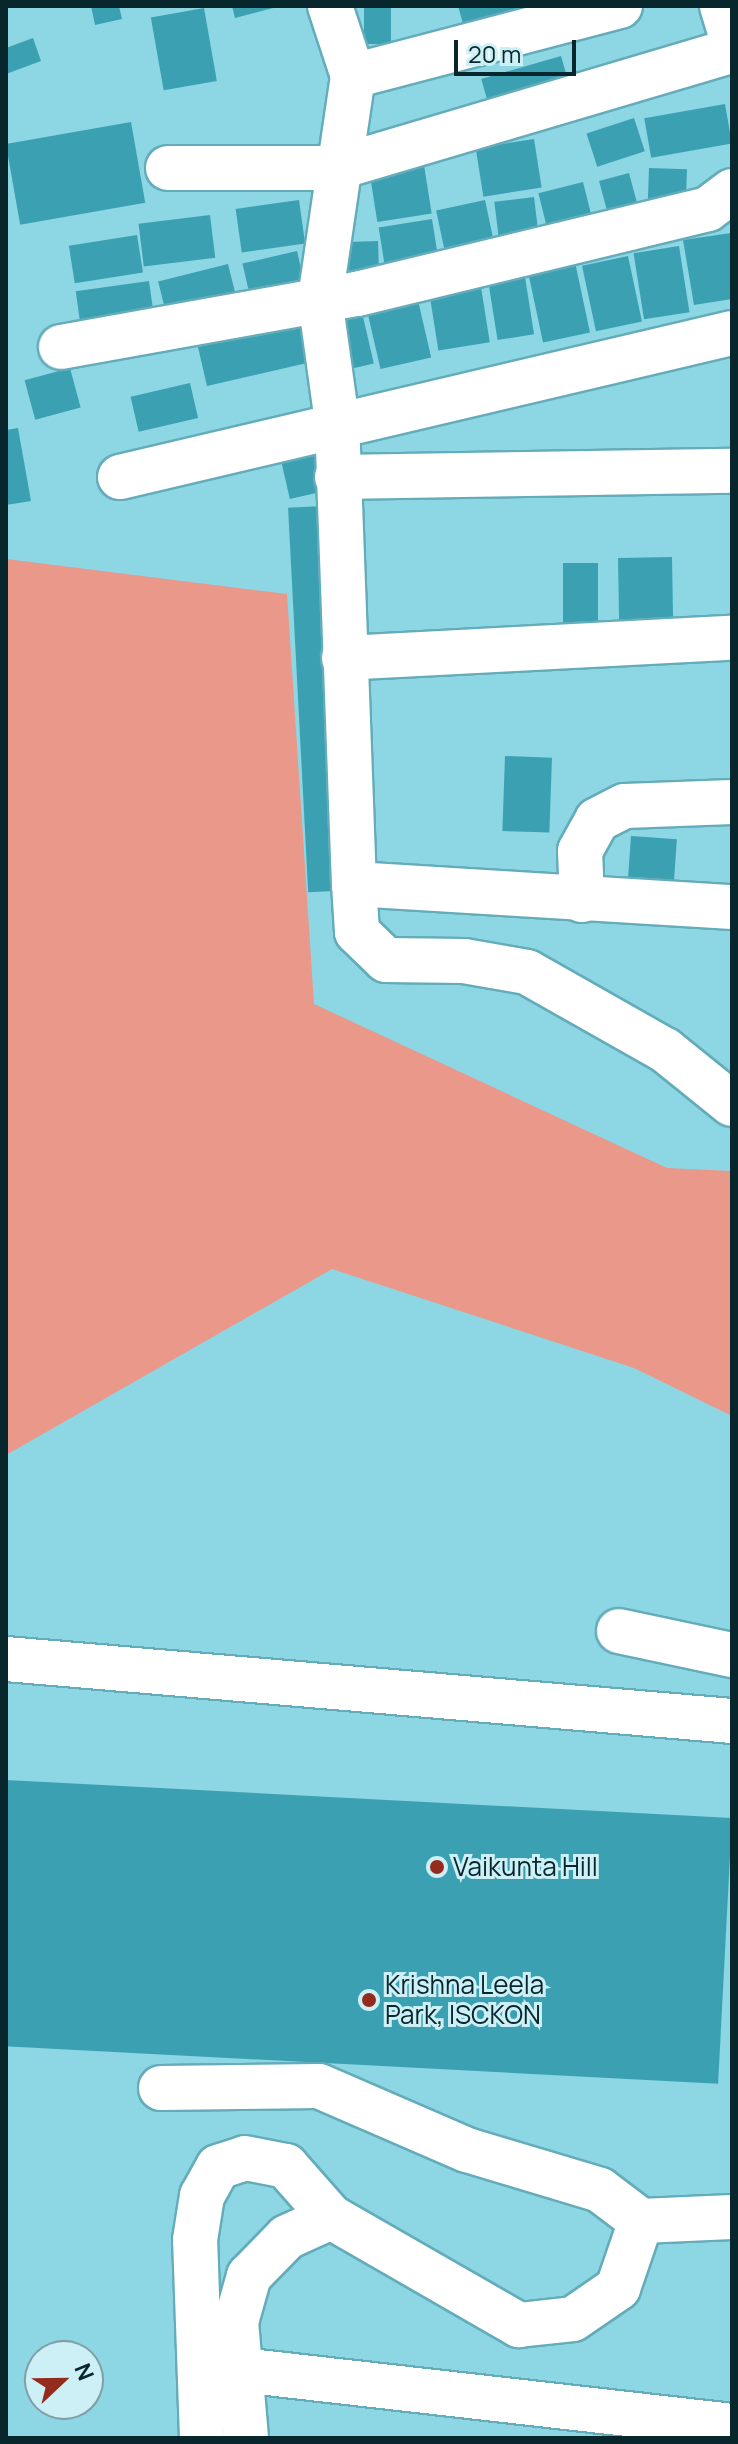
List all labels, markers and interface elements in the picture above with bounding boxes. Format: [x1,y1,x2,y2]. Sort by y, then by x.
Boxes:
scale bar [458,24,580,74]
text: 20 m [468,37,521,70]
place label: Vaikunta Hill [453,1851,598,1883]
marker: Vaikunta Hill [428,1858,446,1876]
place label: Krishna Leela Park, ISCKON [385,1969,544,2030]
marker: Krishna Leela Park, ISCKON [360,1991,378,2009]
north arrow [24,2340,104,2420]
text: N [68,2359,101,2385]

